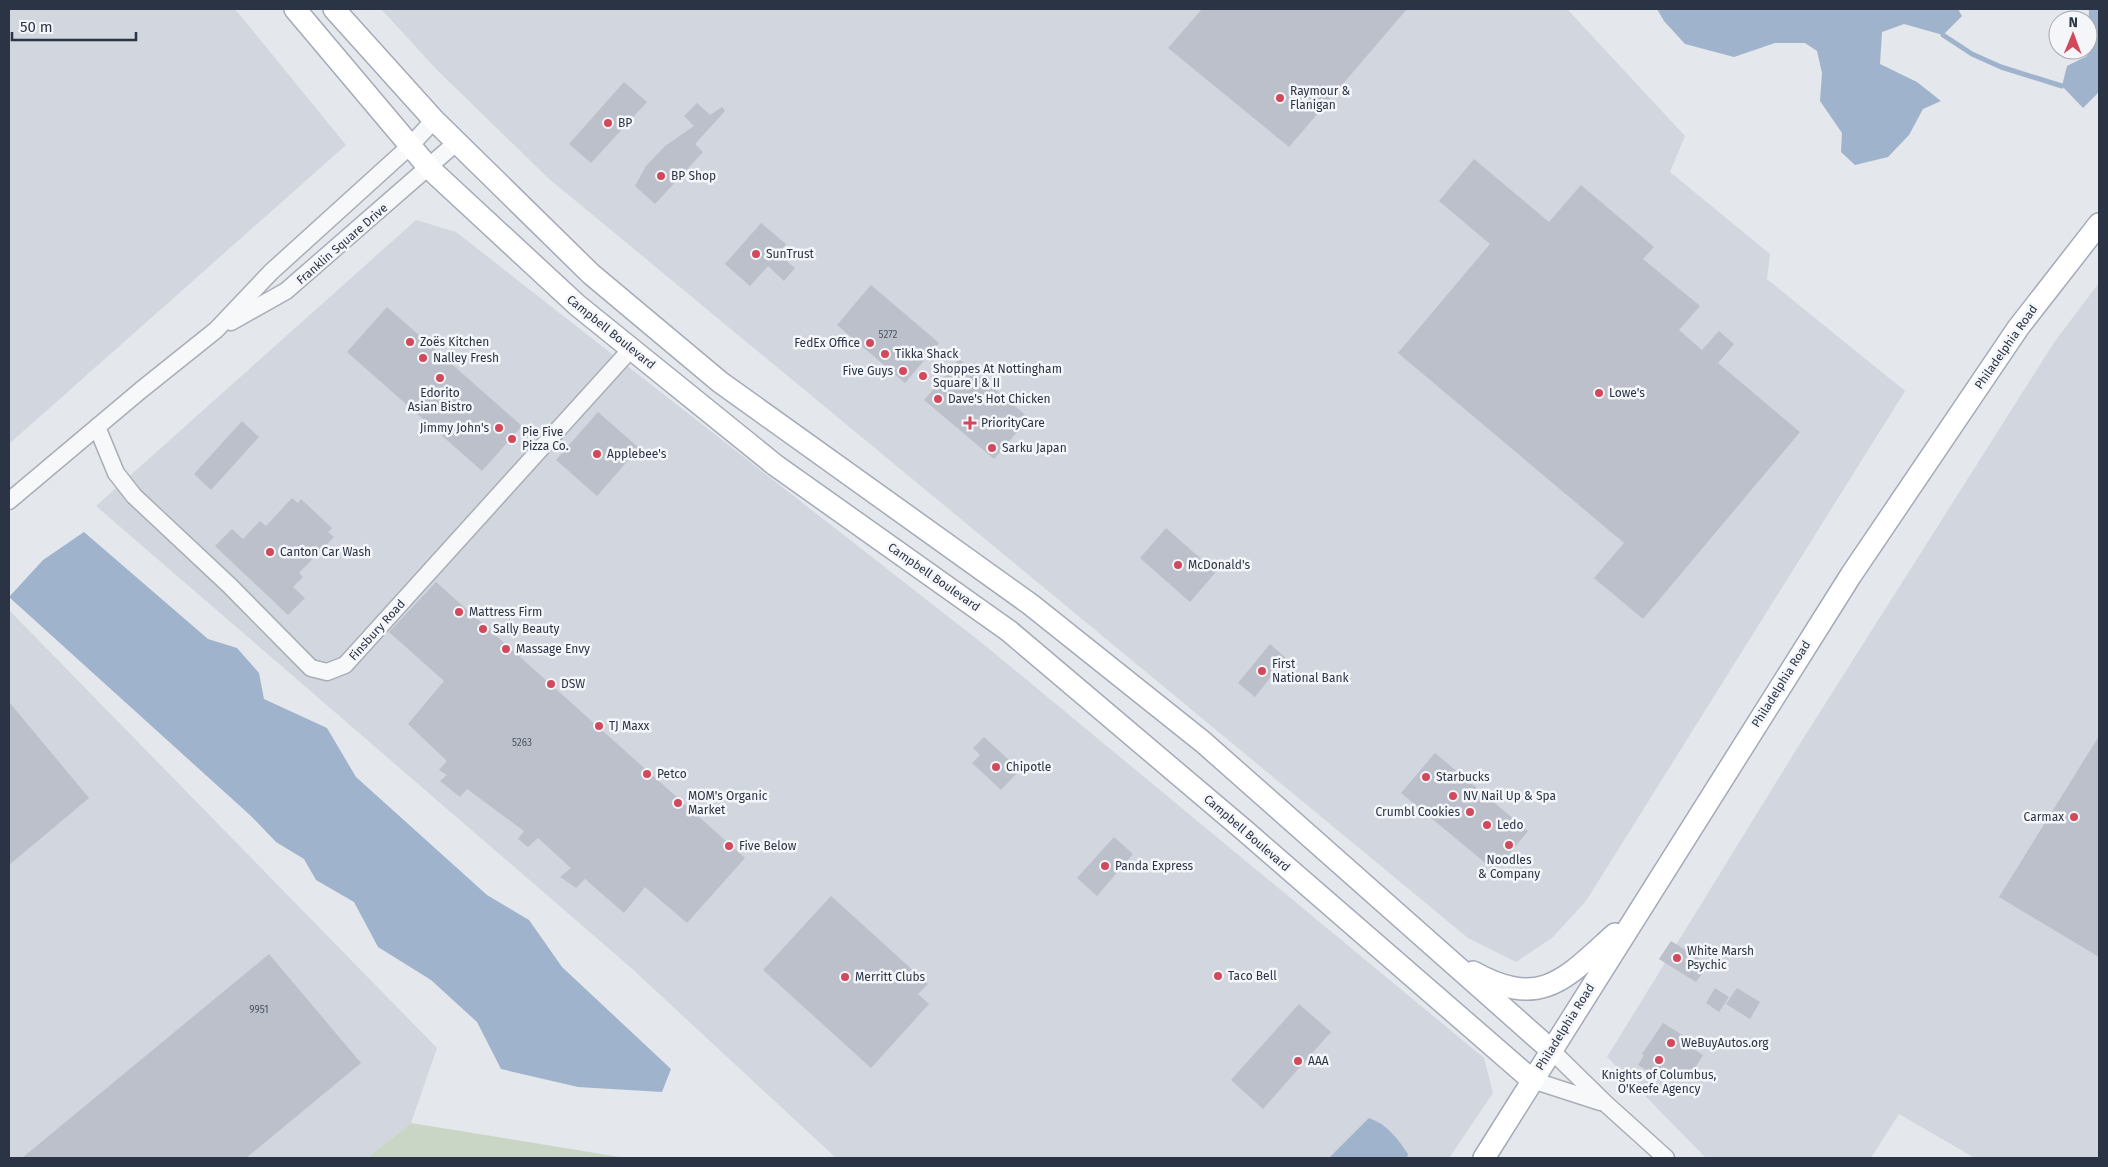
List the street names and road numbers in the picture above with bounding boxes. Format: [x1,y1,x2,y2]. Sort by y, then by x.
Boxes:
street label: Franklin Square Drive [294,201,390,287]
street label: Campbell Boulevard [564,292,658,372]
street label: Philadelphia Road [1972,302,2040,392]
street label: Campbell Boulevard [885,540,983,614]
street label: Finsbury Road [346,597,408,663]
street label: Philadelphia Road [1749,638,1813,730]
street label: Campbell Boulevard [1201,792,1293,874]
street label: Philadelphia Road [1533,981,1597,1073]

